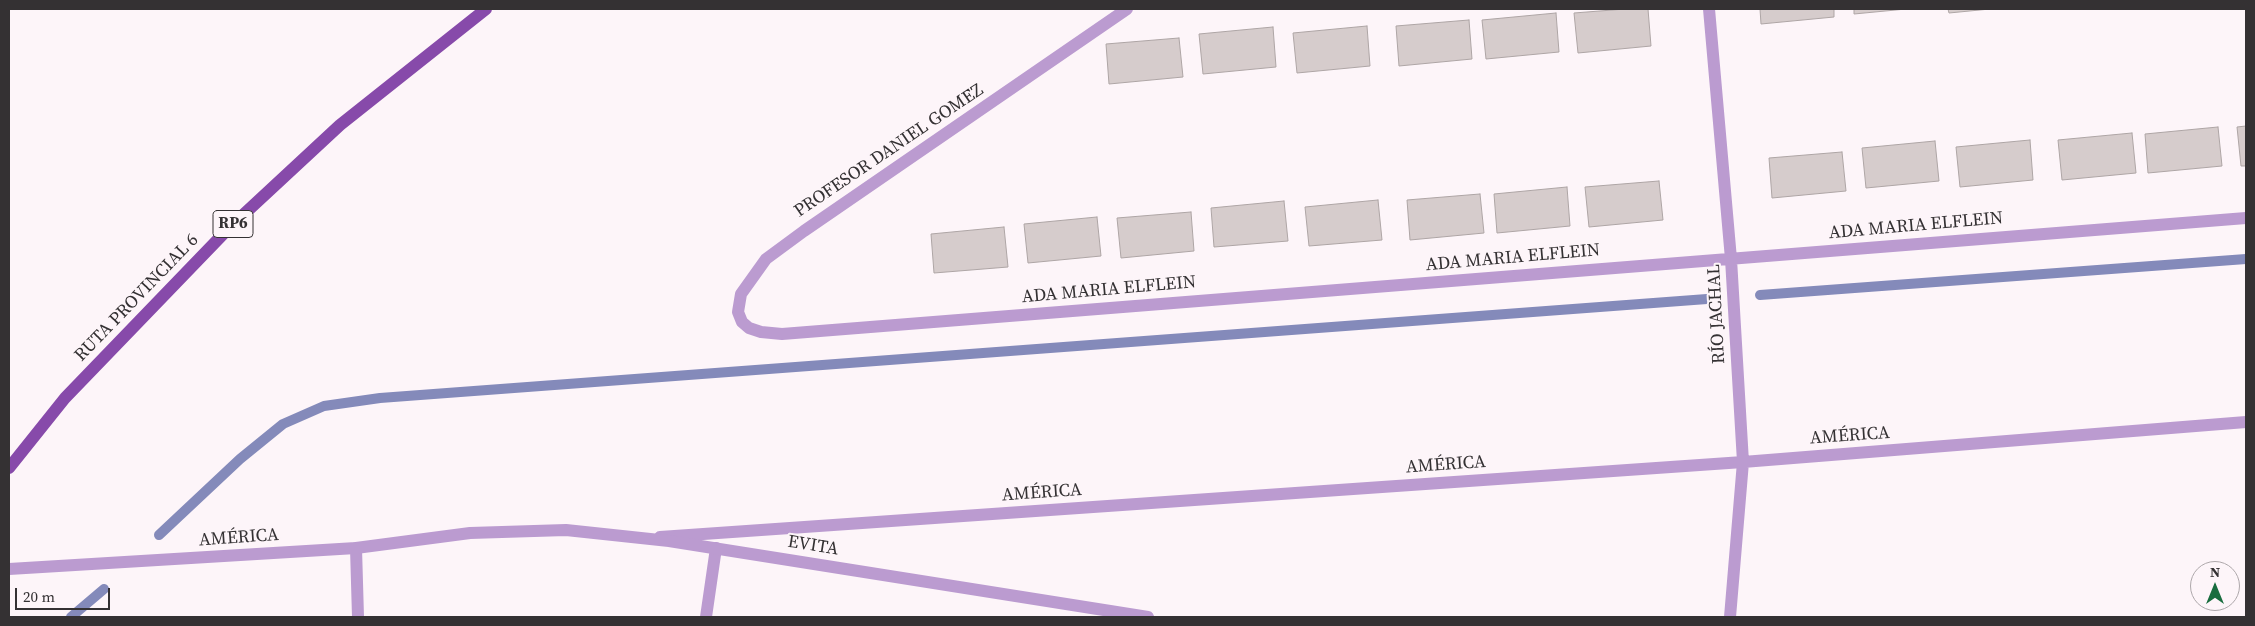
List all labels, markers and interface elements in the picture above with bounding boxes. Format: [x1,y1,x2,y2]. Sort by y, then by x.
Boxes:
street label: PROFESOR DANIEL GOMEZ [790,80,988,222]
street label: ADA MARIA ELFLEIN [1828,208,2004,244]
road number: RP6 [213,210,253,238]
street label: RUTA PROVINCIAL 6 [71,230,203,366]
street label: ADA MARIA ELFLEIN [1425,240,1601,276]
street label: RÍO JACHAL [1704,263,1730,365]
street label: ADA MARIA ELFLEIN [1021,272,1197,308]
street label: AMÉRICA [1809,422,1891,450]
street label: AMÉRICA [1405,451,1487,479]
street label: AMÉRICA [1001,479,1083,507]
street label: AMÉRICA [198,524,280,552]
street label: EVITA [786,531,840,561]
north arrow [2190,561,2240,611]
text: N [2210,562,2220,582]
scale bar [18,578,112,610]
text: 20 m [23,586,55,607]

